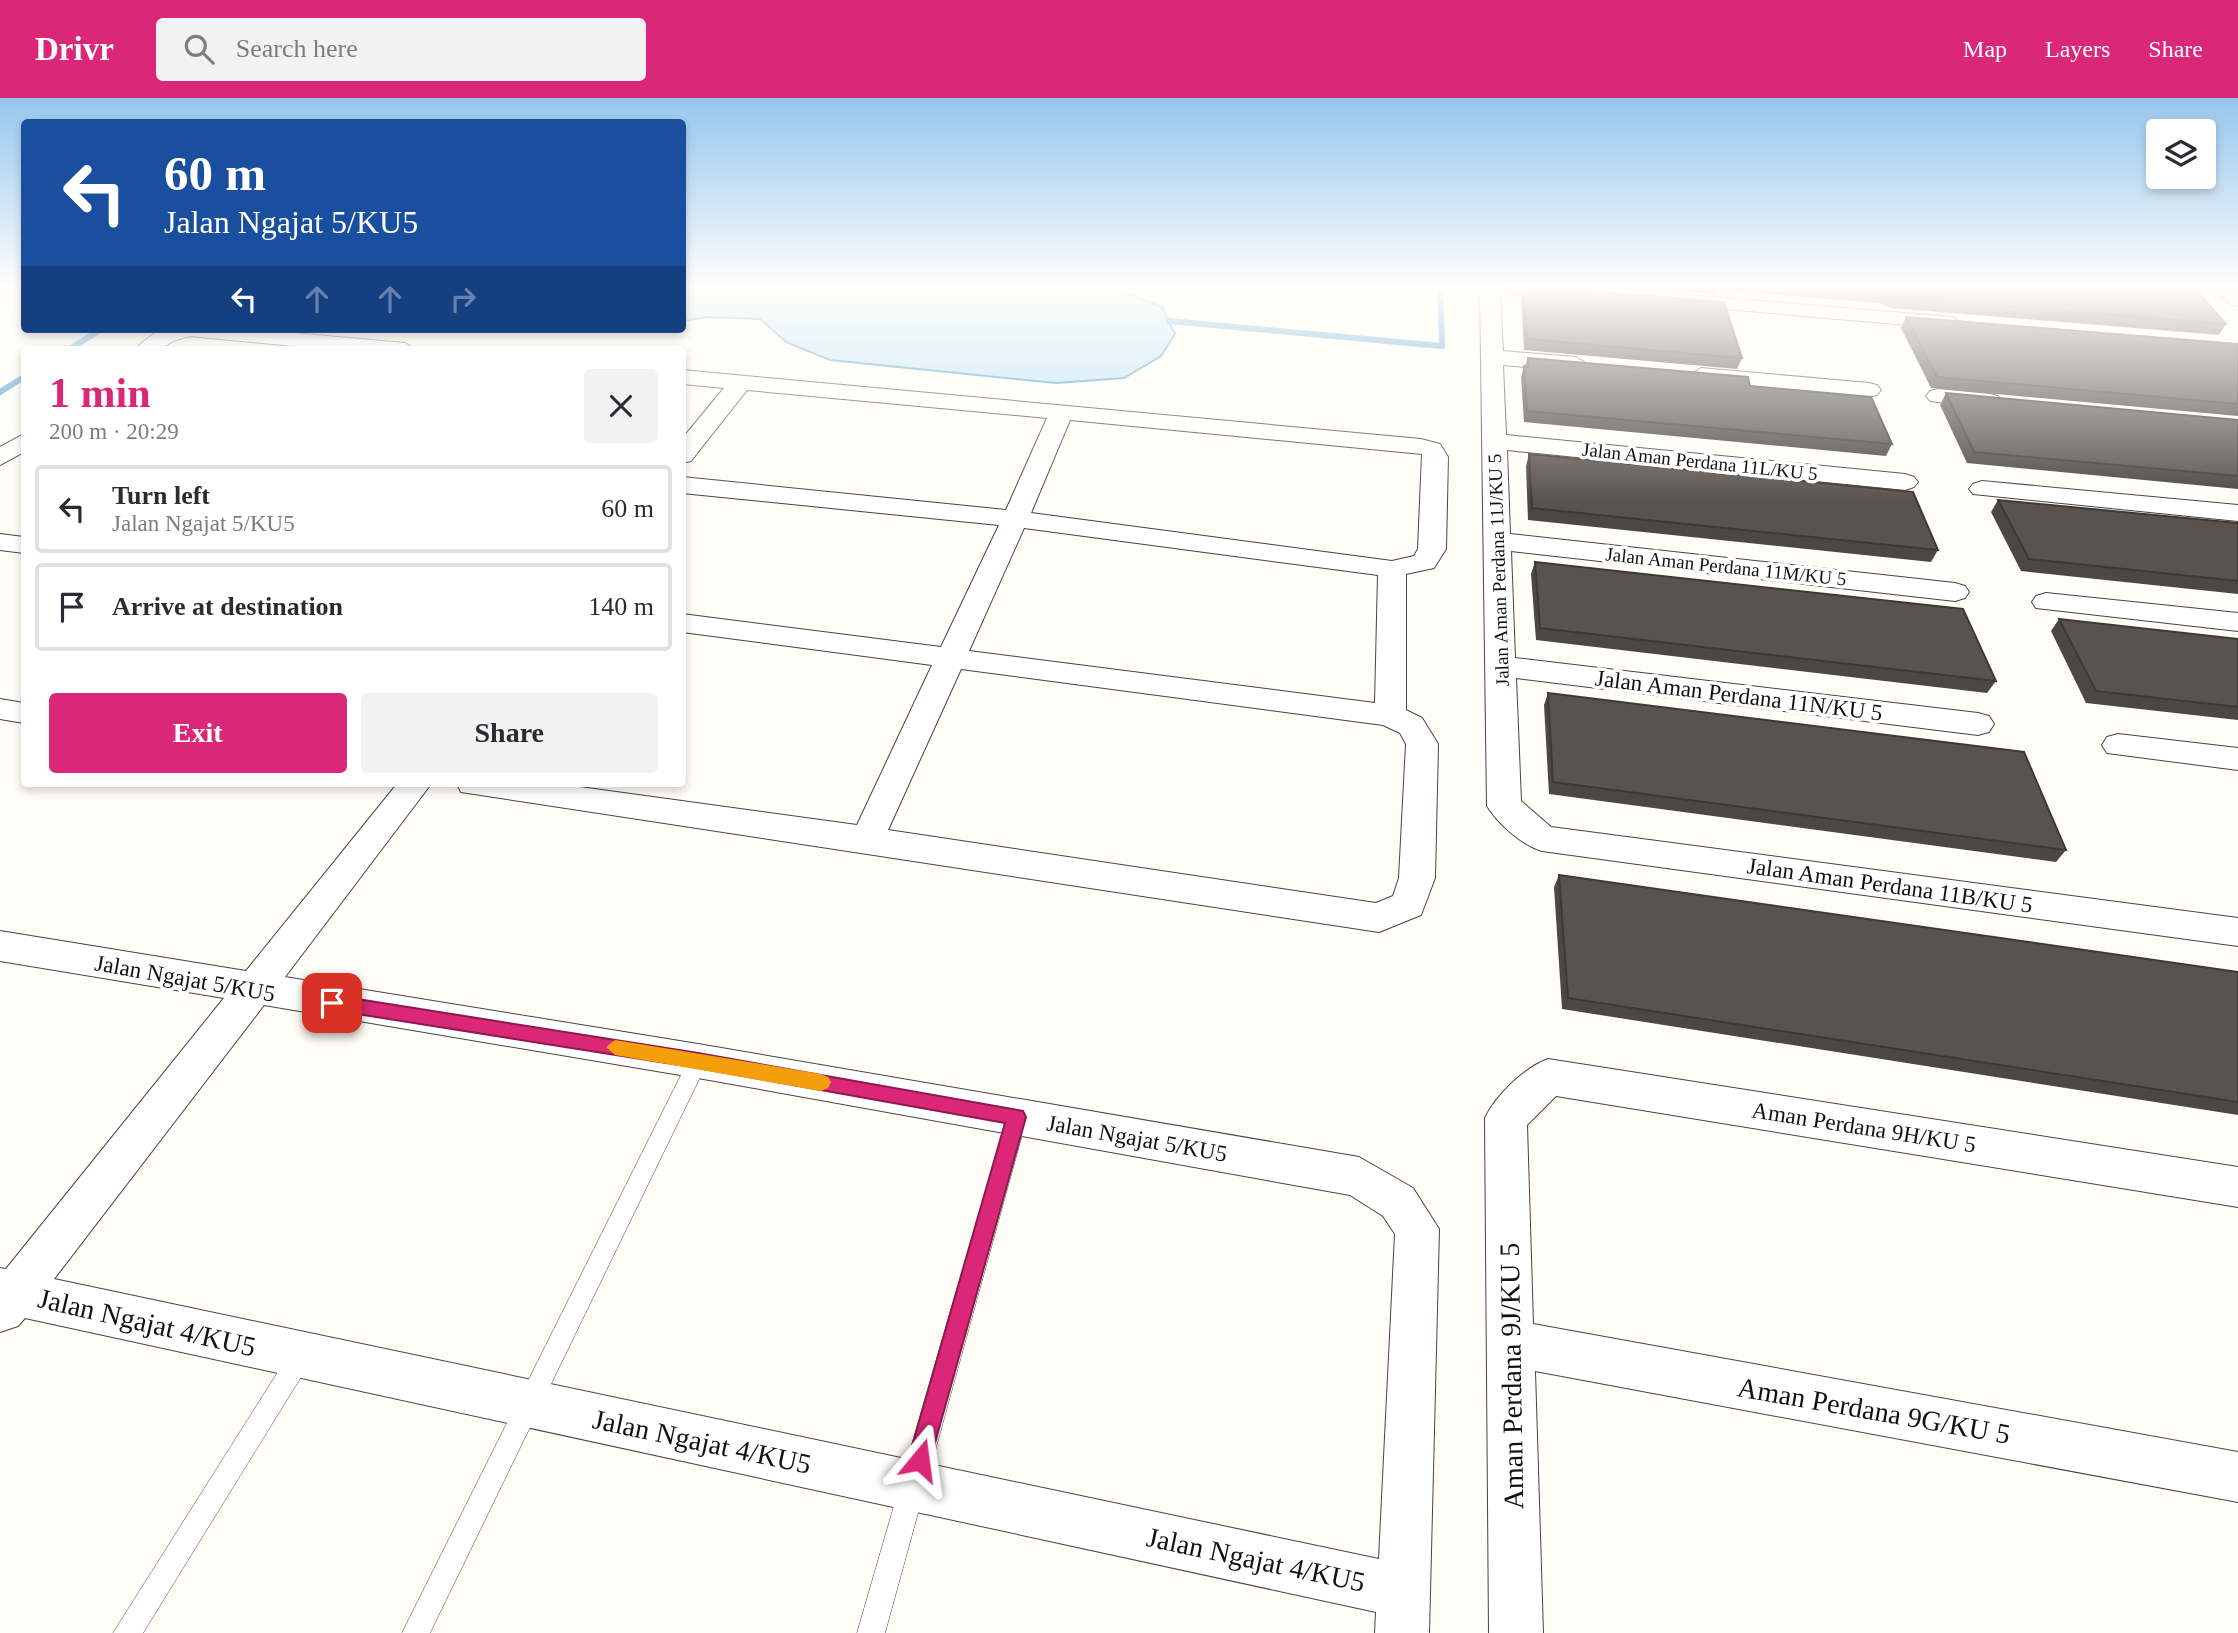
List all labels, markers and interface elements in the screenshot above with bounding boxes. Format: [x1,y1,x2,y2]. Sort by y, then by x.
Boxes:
search box [156,18,646,81]
icon: search [180,30,218,68]
text: Drivr [35,31,114,67]
text: Search here [236,34,358,63]
text: Map [1963,36,2007,62]
text: Layers [2045,36,2110,62]
text: Share [2148,36,2203,62]
map controls [2146,119,2216,189]
button: layers [2146,119,2216,189]
text: 60 m [164,146,266,201]
icon: left [49,147,140,238]
text: Jalan Ngajat 5/KU5 [164,204,418,240]
icon: left [225,280,263,318]
icon: ahead [298,280,336,318]
icon: ahead [371,280,409,318]
icon: right [444,280,482,318]
button: close [584,369,658,443]
text: 1 min [49,370,151,416]
text: 200 m · 20:29 [49,419,179,444]
street label: Jalan Aman Perdana 11L/KU 5 [1581,439,1819,484]
street label: Jalan Aman Perdana 11J/KU 5 [1484,453,1513,687]
text: Turn left [112,481,210,510]
icon: left [53,490,91,528]
text: 60 m [601,494,654,523]
text: Jalan Ngajat 5/KU5 [112,511,295,536]
street label: Jalan Aman Perdana 11M/KU 5 [1604,543,1847,590]
icon: arrive [53,588,91,626]
text: Arrive at destination [112,592,343,621]
text: 140 m [588,592,654,621]
street label: Jalan Aman Perdana 11N/KU 5 [1594,665,1884,726]
button: Exit [49,693,347,773]
button: Share [361,693,658,773]
street label: Jalan Aman Perdana 11B/KU 5 [1746,853,2034,918]
street label: Jalan Ngajat 5/KU5 [93,950,277,1007]
pin [302,973,362,1033]
icon: arrive [313,984,351,1022]
street label: Aman Perdana 9H/KU 5 [1750,1097,1978,1158]
street label: Jalan Ngajat 5/KU5 [1045,1110,1229,1167]
street label: Aman Perdana 9J/KU 5 [1494,1242,1529,1510]
street label: Jalan Ngajat 4/KU5 [35,1282,259,1363]
street label: Aman Perdana 9G/KU 5 [1735,1371,2013,1450]
street label: Jalan Ngajat 4/KU5 [590,1403,814,1480]
position arrow [883,1423,957,1497]
street label: Jalan Ngajat 4/KU5 [1144,1521,1368,1598]

